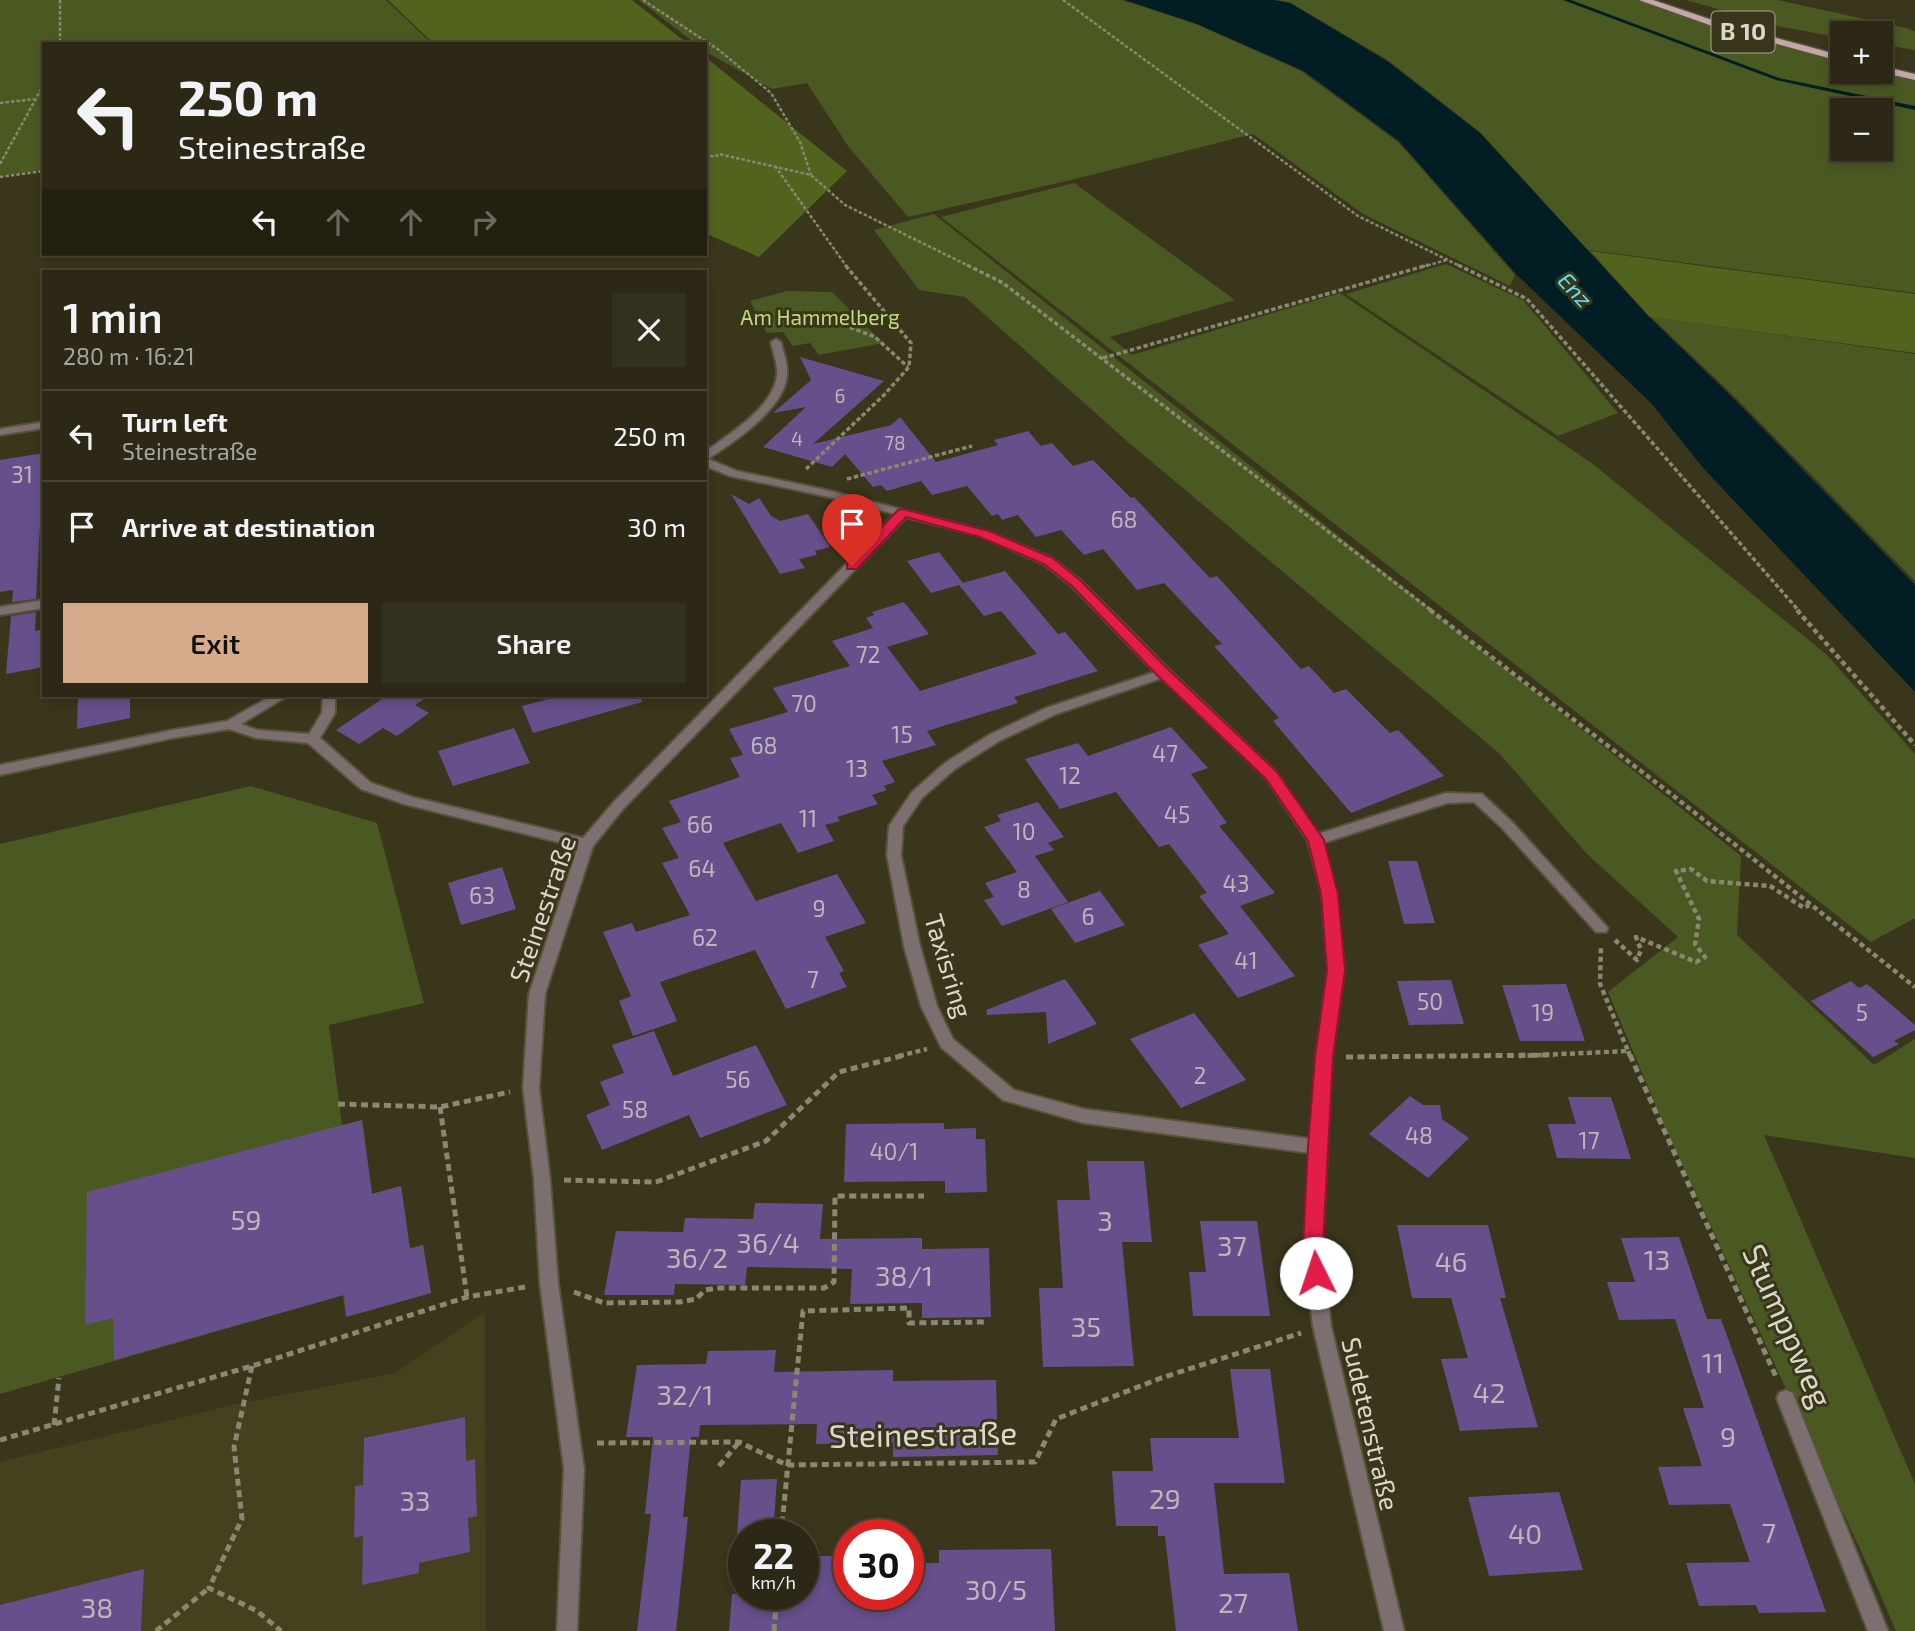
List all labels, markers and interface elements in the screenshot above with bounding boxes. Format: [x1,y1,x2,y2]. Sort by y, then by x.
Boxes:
road number: B 10 [1712,12,1774,52]
map controls [1830,21,1893,161]
button: + [1830,21,1893,84]
text: 250 m [178,67,318,126]
icon: left [63,70,154,161]
button: − [1830,98,1893,161]
text: Steinestraße [178,127,366,165]
icon: left [246,203,284,241]
icon: ahead [319,203,357,241]
icon: ahead [392,203,430,241]
icon: right [465,203,503,241]
water label: Enz [1553,266,1599,313]
text: 1 min [63,291,163,341]
button: close [612,293,686,367]
park label: Am Hammelberg [740,304,900,329]
text: 280 m · 16:21 [63,342,195,370]
house number: 6 [835,384,845,407]
text: Turn left [122,406,228,437]
icon: left [63,417,101,455]
text: 250 m [613,420,686,451]
house number: 4 [791,427,803,450]
house number: 78 [884,431,906,454]
text: Steinestraße [122,437,257,465]
house number: 31 [11,460,33,488]
pin [822,494,882,566]
icon: arrive [833,505,871,543]
house number: 68 [1110,505,1138,533]
icon: arrive [63,508,101,546]
text: Arrive at destination [122,511,375,542]
text: 30 m [627,511,686,542]
button: Exit [63,603,368,683]
button: Share [382,603,686,683]
house number: 72 [856,640,880,668]
house number: 70 [791,689,817,717]
house number: 15 [891,720,913,748]
house number: 68 [750,731,778,759]
house number: 47 [1152,739,1178,767]
house number: 13 [846,754,868,782]
house number: 12 [1059,761,1081,789]
house number: 45 [1164,800,1190,828]
house number: 11 [799,804,817,832]
house number: 66 [687,810,713,838]
house number: 10 [1012,817,1036,845]
street label: Steinestraße [502,831,581,986]
house number: 64 [688,854,716,882]
house number: 43 [1223,869,1249,897]
house number: 8 [1017,875,1031,903]
house number: 63 [469,881,495,909]
house number: 9 [812,894,826,922]
house number: 6 [1081,902,1095,930]
street label: Taxisring [919,910,980,1021]
house number: 62 [692,923,718,951]
house number: 41 [1234,946,1258,974]
house number: 7 [807,965,819,993]
house number: 50 [1417,987,1443,1015]
house number: 19 [1532,998,1554,1026]
house number: 5 [1856,998,1868,1026]
house number: 2 [1194,1061,1206,1089]
house number: 56 [725,1065,751,1093]
house number: 58 [622,1095,648,1123]
house number: 48 [1405,1121,1433,1149]
house number: 17 [1579,1126,1600,1154]
house number: 40/1 [869,1137,919,1165]
house number: 59 [230,1202,262,1236]
house number: 3 [1097,1203,1113,1237]
house number: 36/4 [736,1225,800,1259]
house number: 37 [1217,1228,1247,1262]
position arrow [1279,1236,1353,1310]
street label: Stumppweg [1736,1238,1842,1413]
house number: 36/2 [666,1240,728,1274]
house number: 13 [1644,1242,1670,1276]
house number: 46 [1434,1244,1468,1278]
house number: 38/1 [875,1258,933,1292]
house number: 35 [1071,1309,1101,1343]
street label: Sudetenstraße [1336,1334,1406,1513]
house number: 11 [1702,1345,1724,1379]
house number: 42 [1473,1375,1505,1409]
house number: 32/1 [657,1377,713,1411]
street label: Steinestraße [828,1412,1018,1454]
house number: 9 [1720,1419,1736,1453]
house number: 29 [1149,1481,1181,1515]
house number: 33 [399,1483,431,1517]
house number: 7 [1762,1515,1776,1549]
house number: 40 [1508,1516,1542,1550]
speed limit sign: 30 [833,1519,924,1610]
text: 22 [753,1534,794,1576]
text: km/h [751,1571,796,1593]
house number: 30/5 [965,1572,1027,1606]
house number: 27 [1218,1585,1248,1619]
house number: 38 [81,1590,113,1624]

